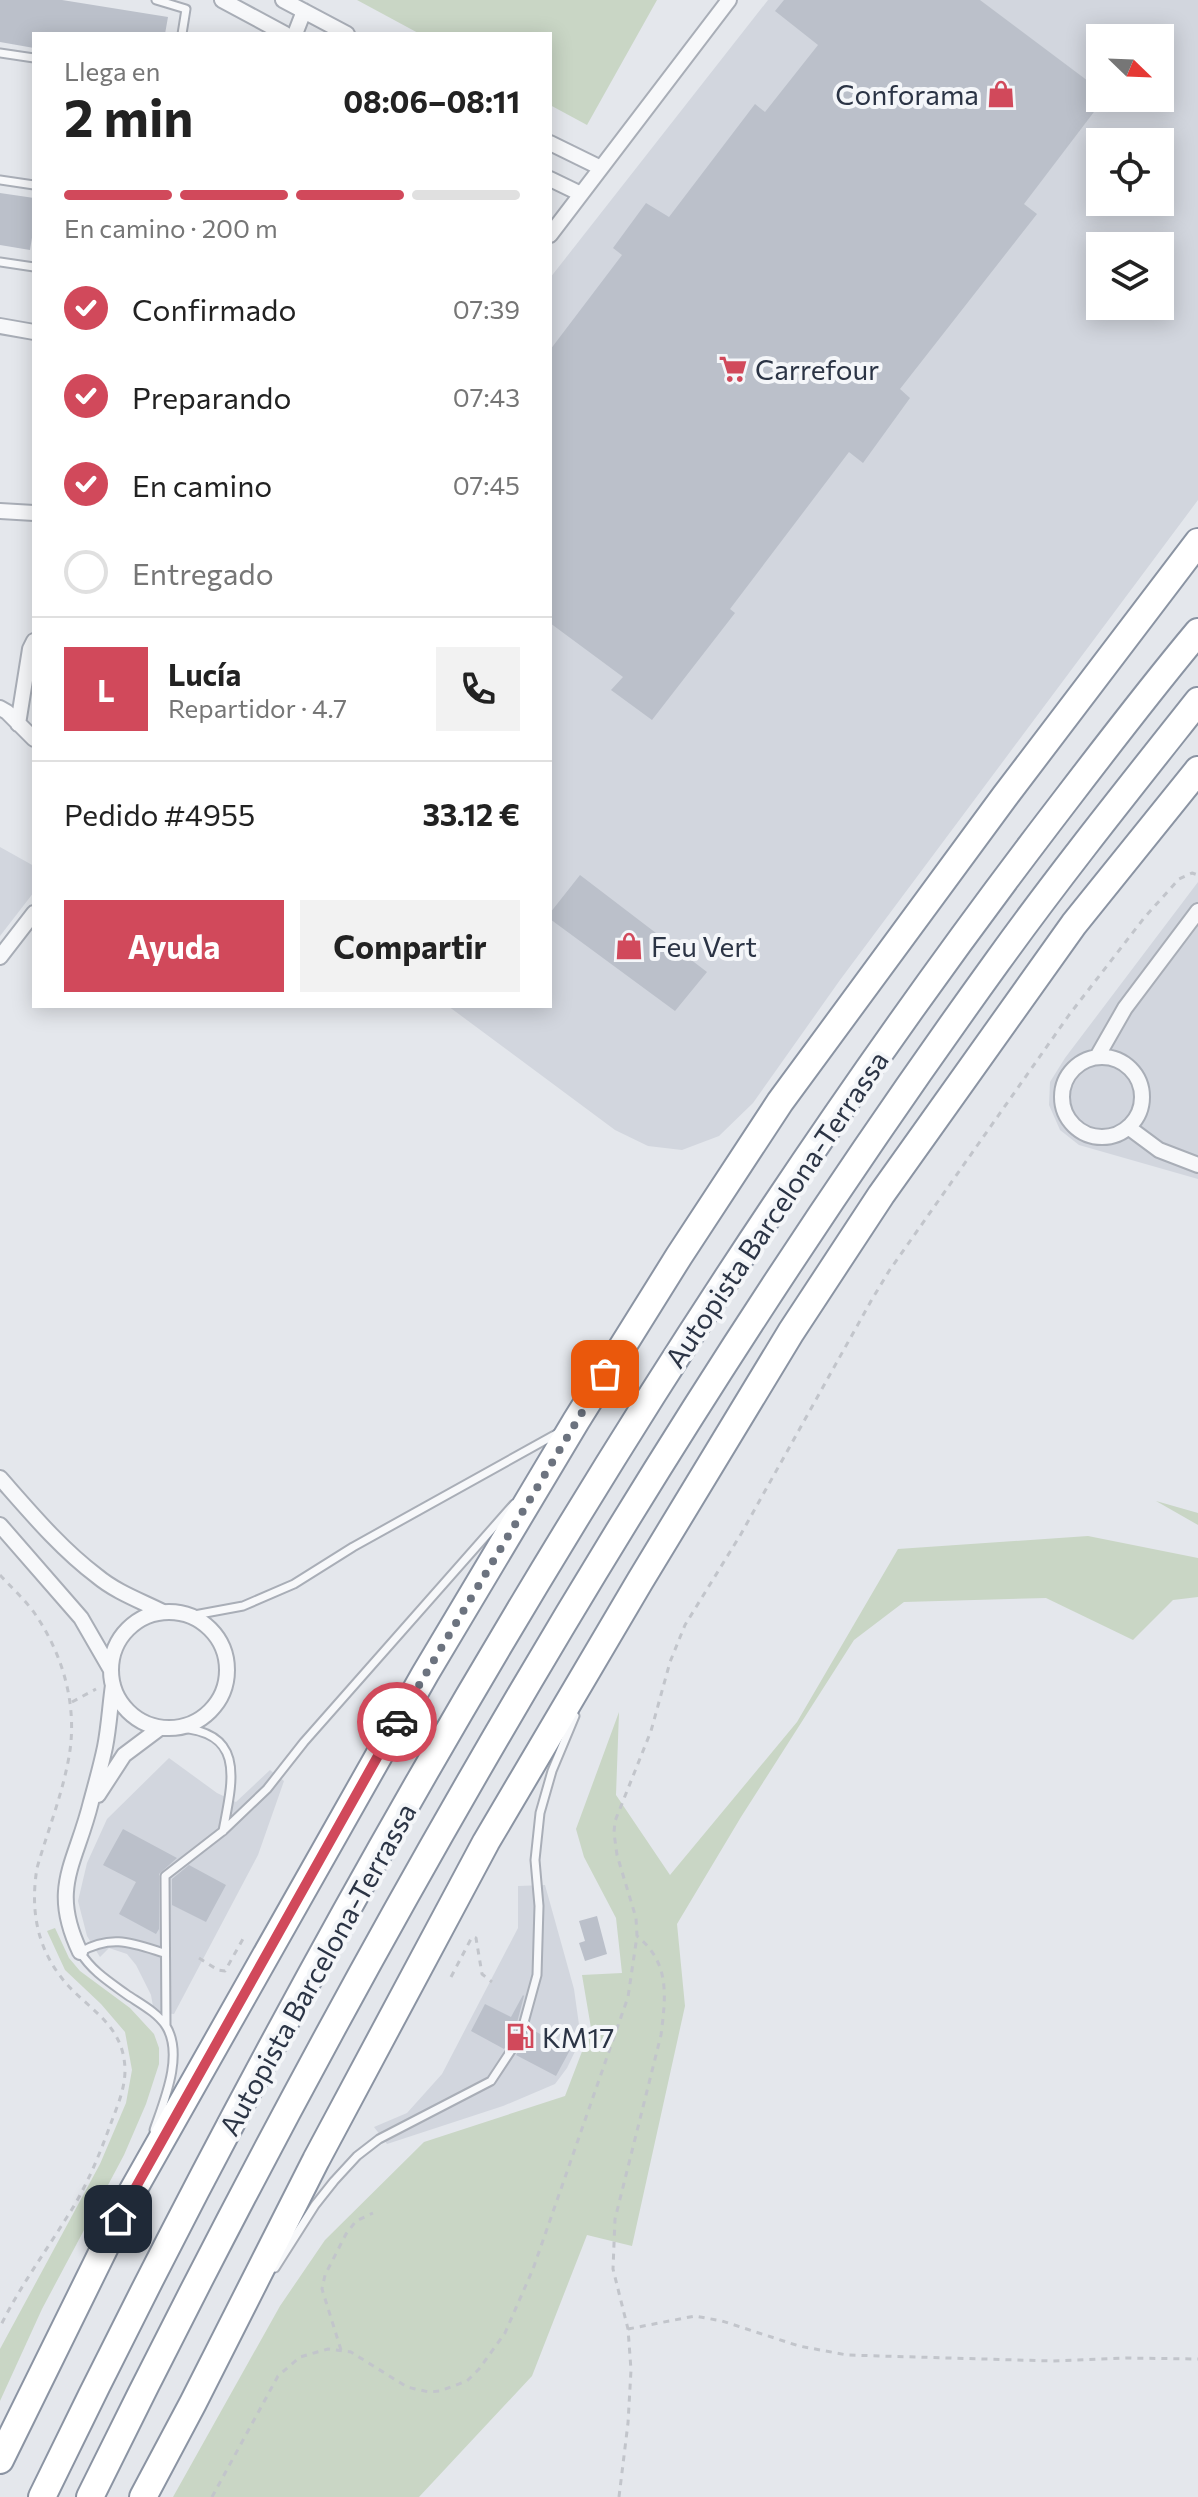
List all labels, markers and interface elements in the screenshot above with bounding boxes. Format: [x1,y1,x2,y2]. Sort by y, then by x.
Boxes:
north arrow [1086,24,1174,112]
map controls [1086,24,1174,320]
text: Llega en [64,55,160,86]
place label: Conforama [835,77,979,111]
shop icon: Conforama [986,79,1016,109]
text: 08:06–08:11 [343,82,520,119]
text: 2 min [64,84,193,148]
button: locate [1086,128,1174,216]
text: En camino · 200 m [64,212,278,243]
button: layers [1086,232,1174,320]
icon: check [64,286,108,330]
text: Confirmado [132,290,296,327]
text: 07:39 [453,293,520,324]
place label: Carrefour [755,352,879,386]
supermarket icon: Carrefour [718,354,748,384]
icon: check [64,374,108,418]
text: Preparando [132,378,291,415]
text: 07:43 [453,381,520,412]
icon: check [64,462,108,506]
text: En camino [132,466,272,503]
text: 07:45 [453,469,520,500]
text: Entregado [132,554,274,591]
button: phone [436,647,520,731]
text: Lucía [168,655,241,692]
text: L [97,671,115,708]
text: Repartidor · 4.7 [168,692,347,723]
text: Pedido #4955 [64,795,255,832]
text: 33.12 € [422,795,520,832]
button: Ayuda [64,900,284,992]
button: Compartir [300,900,520,992]
place label: Feu Vert [651,929,757,963]
shop icon: Feu Vert [614,931,644,961]
street label: Autopista Barcelona-Terrassa [657,1044,895,1374]
pin [571,1340,639,1408]
icon: bag [583,1352,627,1396]
courier [357,1682,437,1762]
icon: car [375,1700,419,1744]
street label: Autopista Barcelona-Terrassa [211,1797,423,2141]
place label: KM17 [542,2020,614,2054]
fuel station icon: KM17 [505,2022,535,2052]
pin [84,2185,152,2253]
icon: home [96,2197,140,2241]

